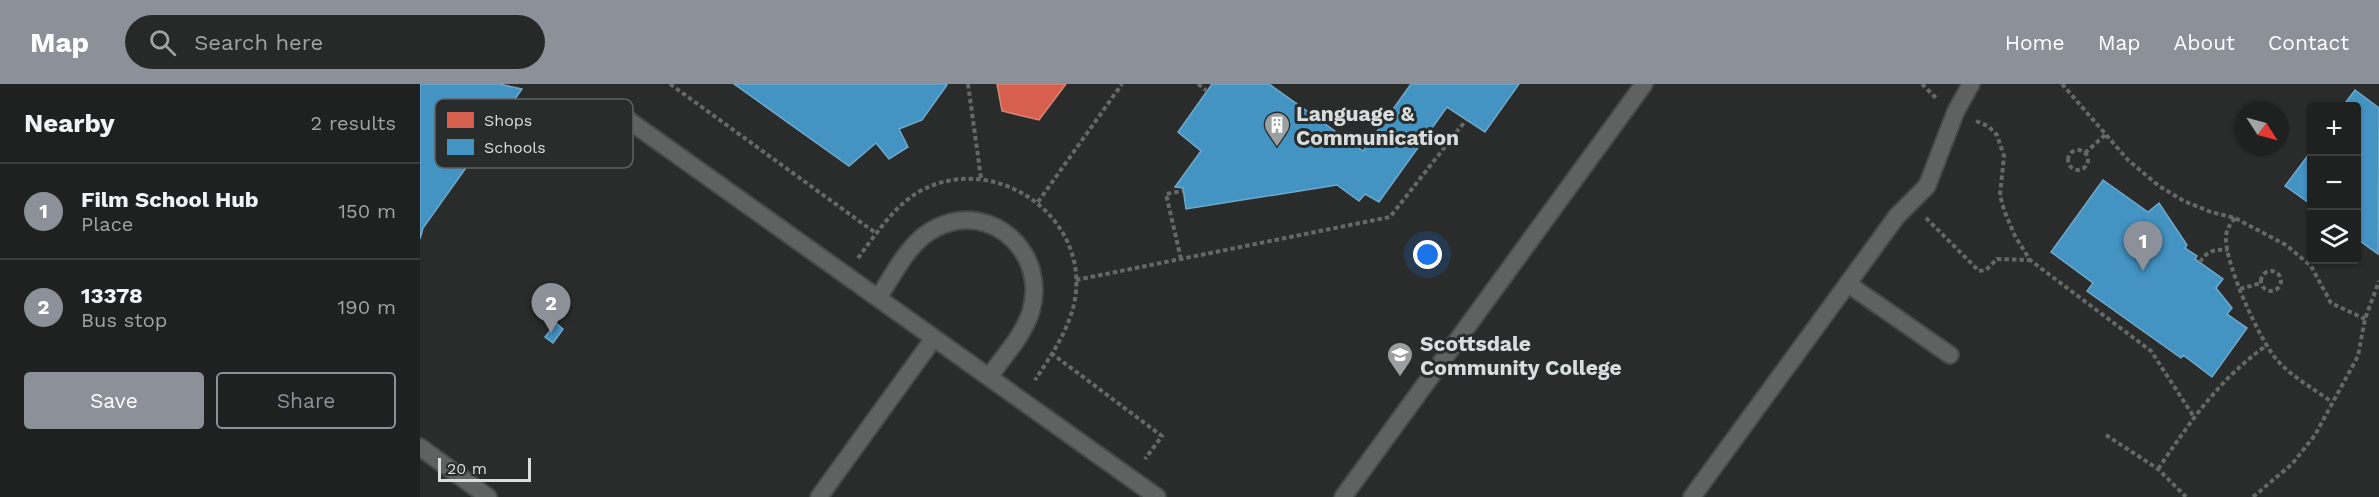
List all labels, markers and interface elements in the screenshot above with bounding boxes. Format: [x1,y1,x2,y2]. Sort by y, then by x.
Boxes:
search box [125,15,545,69]
text: Map [30,26,89,59]
icon: search [146,26,179,59]
text: Search here [194,30,323,55]
text: Home [2005,30,2065,55]
text: Map [2098,30,2141,55]
text: About [2174,30,2235,55]
text: Contact [2268,30,2349,55]
legend [435,99,633,168]
place label: Language & Communication [1296,101,1459,150]
north arrow [2235,102,2289,156]
map controls [2307,102,2361,264]
button: + [2307,102,2361,156]
text: Nearby [24,108,115,138]
building icon: Language & Communication [1262,110,1292,148]
text: 2 results [311,111,396,135]
text: Shops [484,111,532,130]
text: Schools [484,138,546,157]
button: − [2307,156,2361,210]
text: Film School Hub [81,187,259,212]
text: 1 [39,199,48,223]
text: 150 m [338,199,396,223]
button: layers [2307,210,2361,264]
text: Place [81,212,133,236]
pin: 1 [2124,222,2162,271]
your location [1413,240,1442,269]
text: 13378 [81,283,143,308]
pin: 2 [532,284,570,333]
text: 2 [38,295,49,319]
text: 190 m [338,295,396,319]
text: Bus stop [81,308,167,332]
place label: Scottsdale Community College [1420,331,1622,380]
school or university icon: Scottsdale Community College [1385,340,1415,378]
button: Save [24,372,204,429]
button: Share [216,372,396,429]
scale bar [438,455,531,482]
text: 20 m [447,459,487,478]

